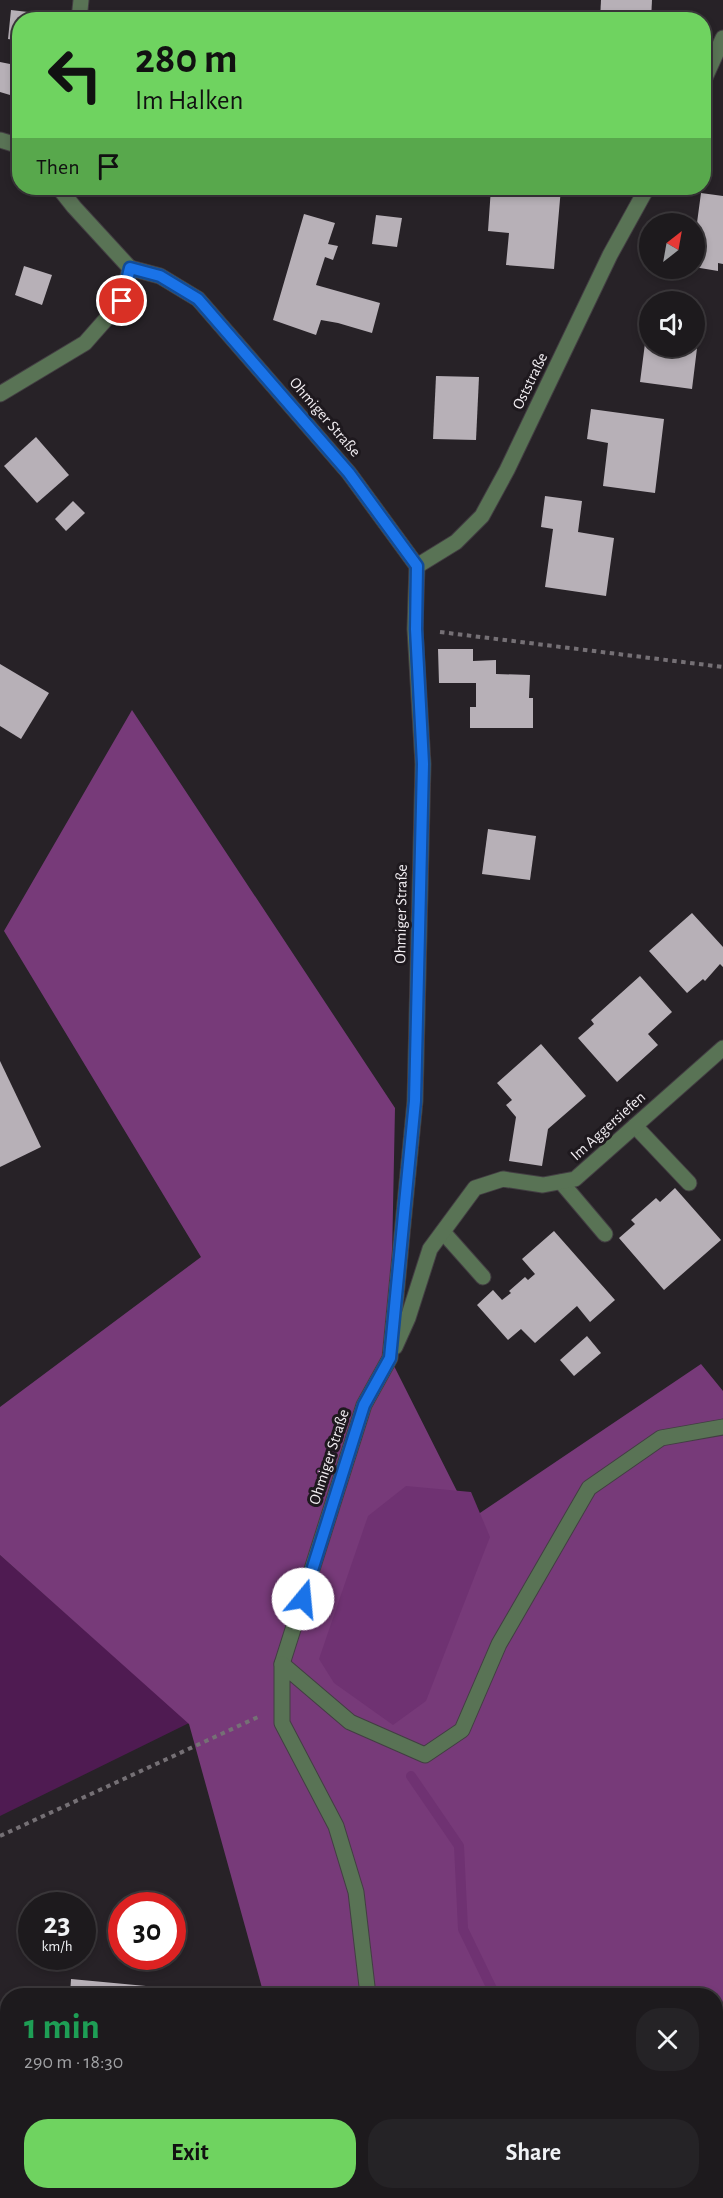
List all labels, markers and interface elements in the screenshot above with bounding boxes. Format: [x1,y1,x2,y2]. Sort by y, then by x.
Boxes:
icon: left [36,36,114,114]
text: 280 m [135,38,238,80]
text: Im Halken [135,87,243,114]
icon: arrive [92,150,125,183]
text: Then [36,156,80,178]
north arrow [639,213,705,279]
map controls [639,213,705,357]
pin [96,275,147,326]
icon: arrive [105,284,138,317]
button: sound [639,291,705,357]
street label: Oststraße [509,350,551,412]
street label: Ohmiger Straße [286,374,364,460]
street label: Ohmiger Straße [392,864,410,964]
street label: Im Aggersiefen [568,1089,648,1163]
street label: Ohmiger Straße [306,1407,352,1507]
position arrow [271,1567,335,1631]
speed limit sign: 30 [108,1892,186,1970]
text: 23 [43,1909,71,1939]
text: km/h [42,1939,72,1954]
button: close [636,2008,699,2071]
text: 1 min [24,2009,100,2045]
text: 290 m · 18:30 [24,2052,123,2072]
button: Exit [24,2119,356,2188]
button: Share [368,2119,699,2188]

